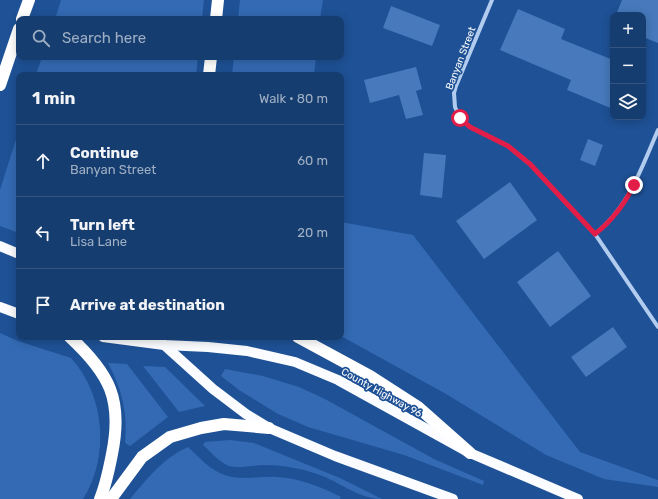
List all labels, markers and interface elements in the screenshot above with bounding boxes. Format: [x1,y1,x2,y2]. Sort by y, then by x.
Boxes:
map controls [610,12,646,120]
button: + [610,12,646,48]
search box [16,16,344,60]
street label: Banyan Street [443,25,478,91]
icon: search [30,27,52,49]
text: Search here [62,29,146,47]
button: − [610,48,646,84]
button: layers [610,84,646,120]
text: 1 min [32,88,75,108]
text: Walk · 80 m [259,91,328,106]
route start [451,109,469,127]
text: Continue [70,144,139,162]
icon: ahead [32,150,54,172]
text: 60 m [297,153,328,168]
text: Banyan Street [70,162,156,177]
route end [625,176,643,194]
text: Turn left [70,216,135,234]
icon: left [32,222,54,244]
text: 20 m [297,225,328,240]
text: Lisa Lane [70,234,127,249]
icon: arrive [32,294,54,316]
text: Arrive at destination [70,296,225,314]
street label: County Highway 96 [339,366,424,420]

